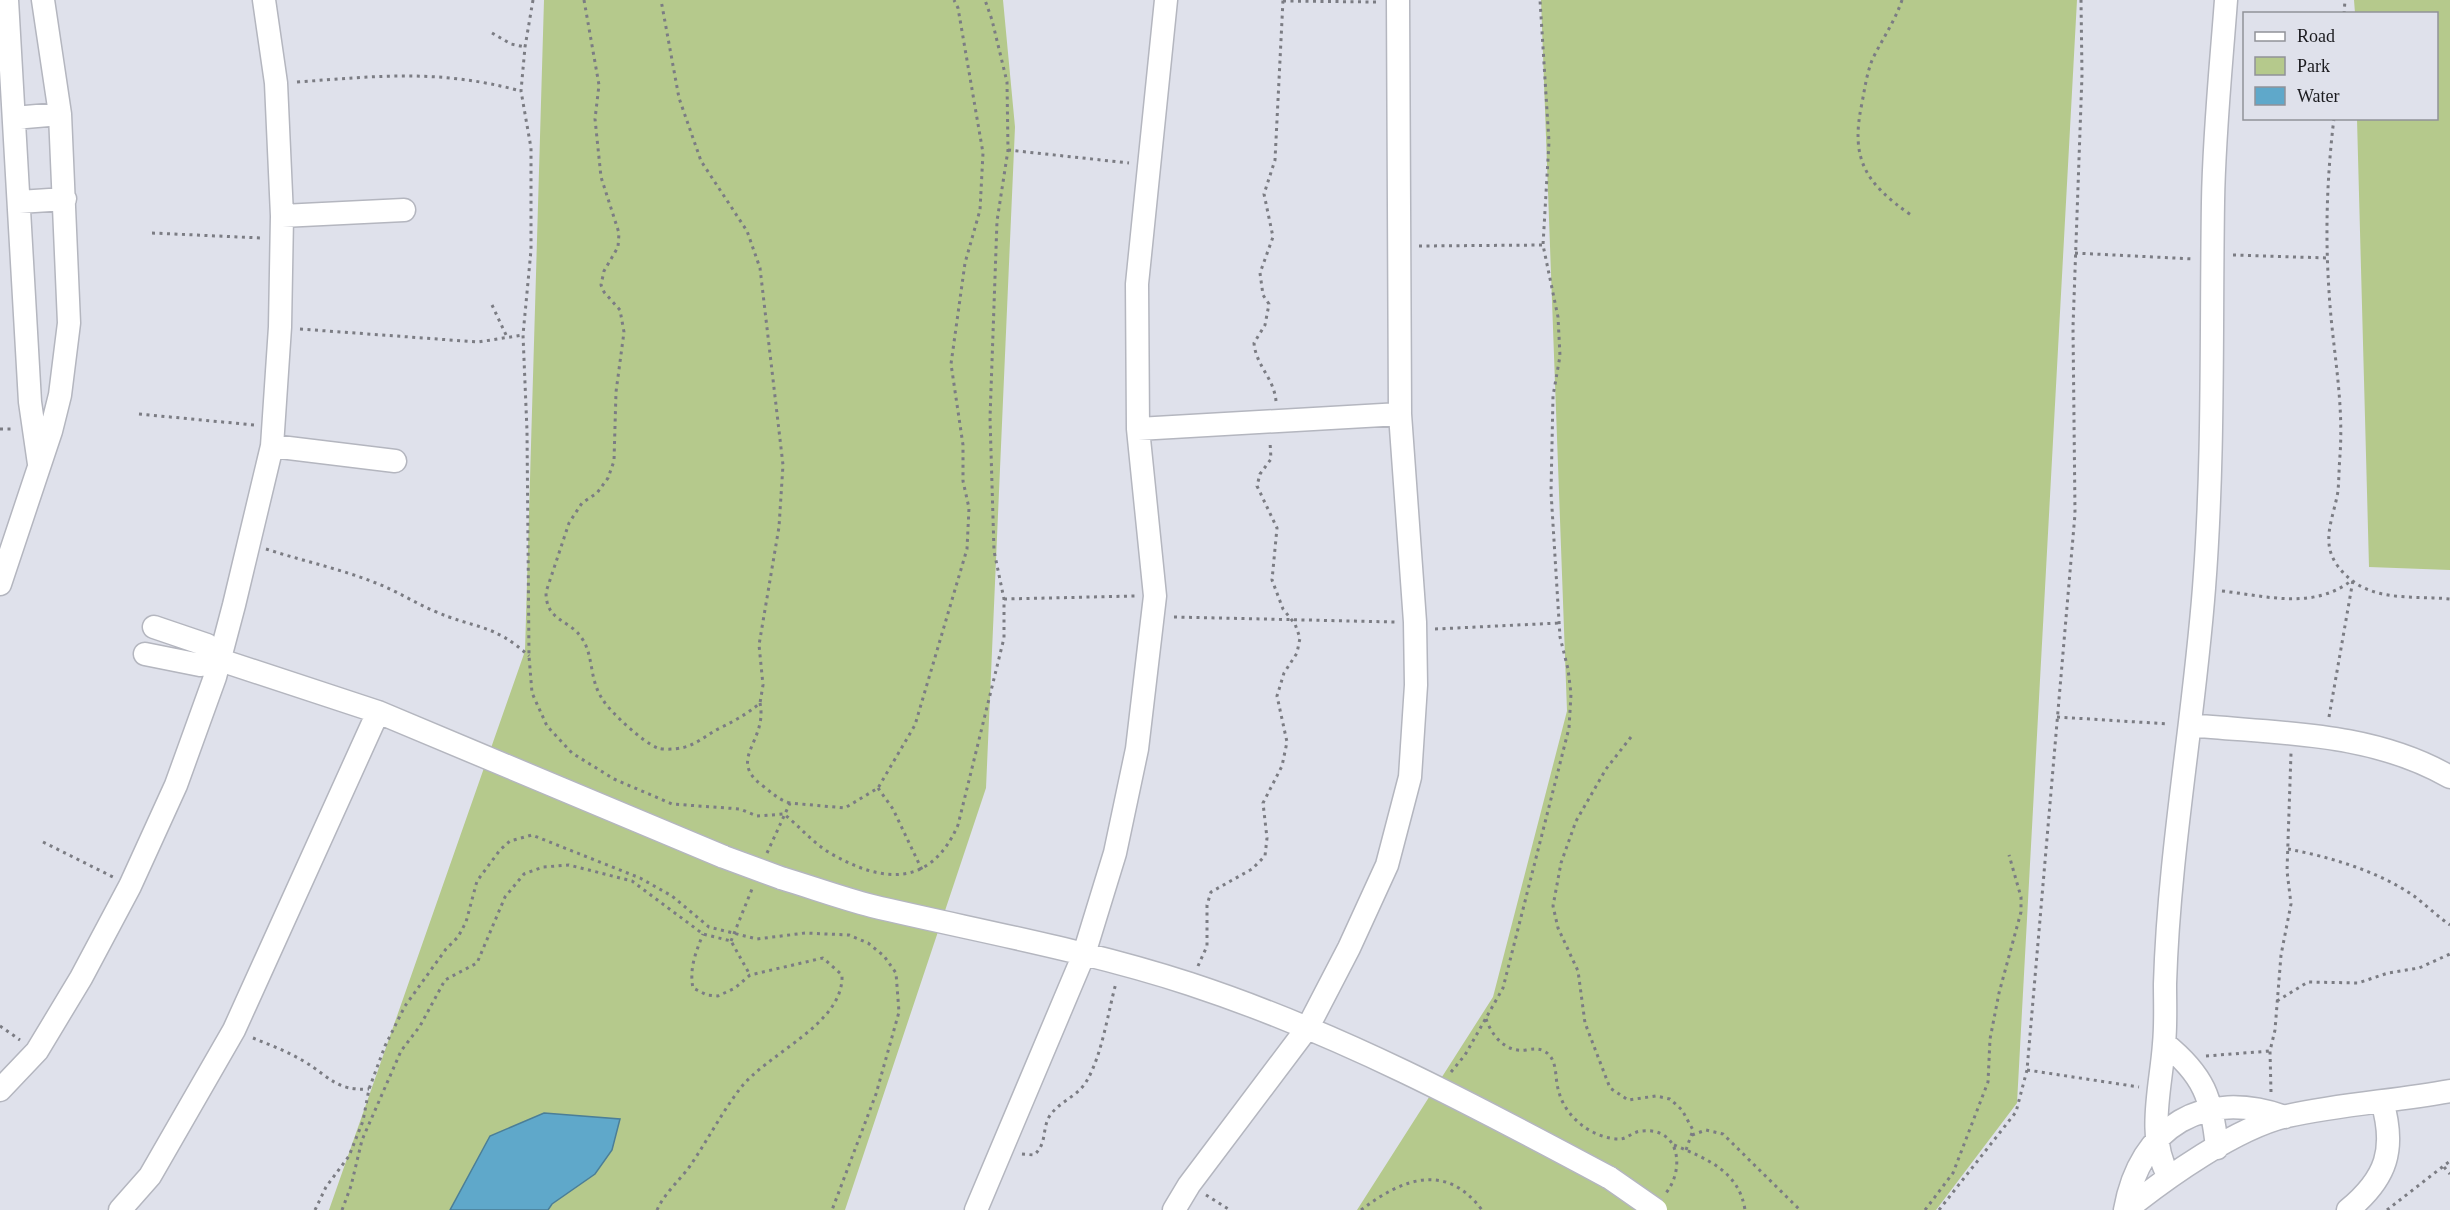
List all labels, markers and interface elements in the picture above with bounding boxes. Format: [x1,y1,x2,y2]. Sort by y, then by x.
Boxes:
legend [2243,12,2438,120]
text: Road [2297,26,2335,46]
text: Park [2297,56,2330,76]
text: Water [2297,86,2340,106]

